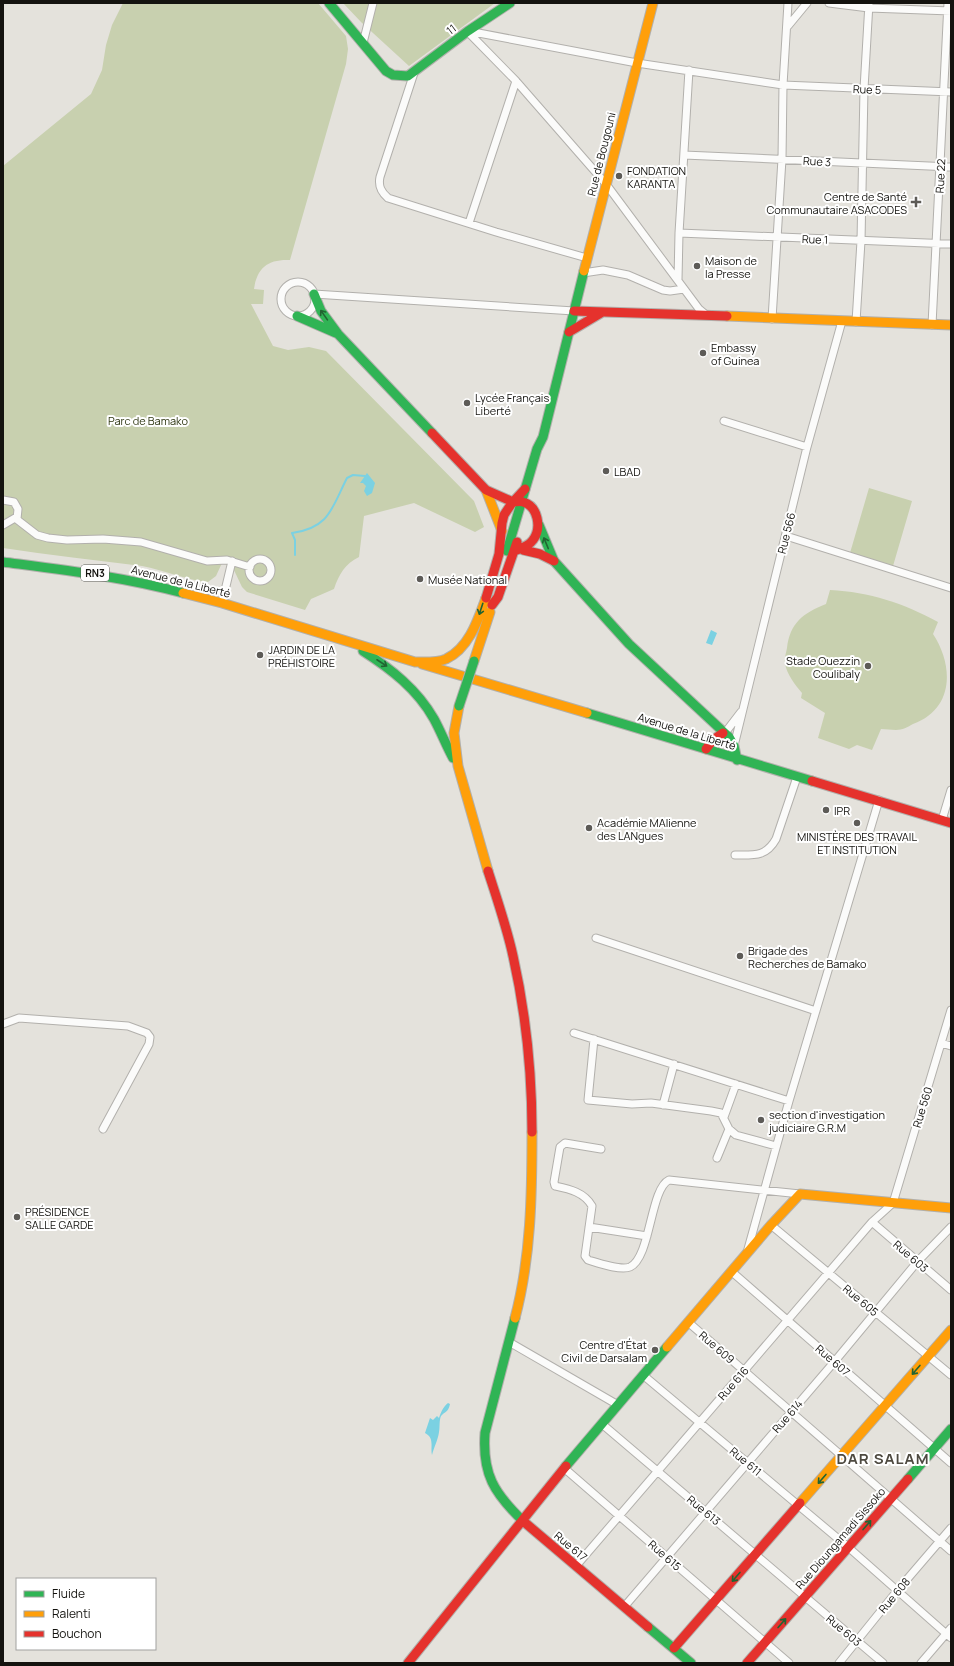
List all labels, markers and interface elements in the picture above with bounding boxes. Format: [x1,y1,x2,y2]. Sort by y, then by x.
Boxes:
street label: 11 [443,20,459,38]
street label: Rue 5 [853,81,881,97]
street label: Rue de Bougouni [583,111,619,197]
street label: Rue 3 [803,153,831,169]
street label: Rue 22 [932,158,948,194]
place label: FONDATION KARANTA [627,163,686,191]
marker: FONDATION KARANTA [614,171,624,181]
place label: Centre de Santé Communautaire ASACODES [766,189,908,217]
marker: Centre de Santé Communautaire ASACODES [910,196,922,208]
street label: Rue 1 [802,231,828,247]
place label: Maison de la Presse [705,253,757,281]
marker: Maison de la Presse [692,261,702,271]
one-way arrow [320,310,328,321]
place label: Embassy of Guinea [711,340,759,368]
marker: Embassy of Guinea [698,348,708,358]
place label: Lycée Français Liberté [475,390,549,418]
marker: Lycée Français Liberté [462,398,472,408]
park label: Parc de Bamako [108,413,188,428]
place label: LBAD [614,464,641,479]
marker: LBAD [601,466,611,476]
street label: Rue 566 [774,511,798,555]
one-way arrow [542,538,550,550]
street label: Avenue de la Liberté [130,561,233,601]
road number: RN3 [81,565,109,581]
place label: Musée National [428,572,507,587]
marker: Musée National [415,574,425,584]
one-way arrow [477,602,484,615]
place label: JARDIN DE LA PRÉHISTOIRE [268,642,335,670]
marker: JARDIN DE LA PRÉHISTOIRE [255,650,265,660]
place label: Stade Ouezzin Coulibaly [786,653,860,681]
one-way arrow [376,659,387,667]
marker: Stade Ouezzin Coulibaly [863,661,873,671]
street label: Avenue de la Liberté [636,709,738,753]
place label: IPR [834,803,850,818]
marker: IPR [821,805,831,815]
place label: Académie MAlienne des LANgues [597,815,697,843]
marker: MINISTÈRE DES TRAVAIL ET INSTITUTION [852,818,862,828]
marker: Académie MAlienne des LANgues [584,823,594,833]
place label: MINISTÈRE DES TRAVAIL ET INSTITUTION [797,829,917,857]
place label: Brigade des Recherches de Bamako [748,943,867,971]
marker: Brigade des Recherches de Bamako [735,951,745,961]
street label: Rue 560 [909,1085,935,1129]
place label: section d'investigation judiciaire G.R.M [768,1107,885,1135]
marker: section d'investigation judiciaire G.R.M [756,1115,766,1125]
place label: PRÉSIDENCE SALLE GARDE [25,1204,94,1232]
marker: PRÉSIDENCE SALLE GARDE [12,1212,22,1222]
street label: Rue 603 [890,1237,932,1275]
street label: Rue 605 [840,1281,882,1319]
street label: Rue 609 [696,1327,738,1367]
place label: Centre d'État Civil de Darsalam [561,1337,647,1365]
street label: Rue 607 [813,1341,853,1379]
marker: Centre d'État Civil de Darsalam [650,1345,660,1355]
street label: Rue 616 [714,1363,752,1403]
one-way arrow [912,1365,921,1375]
street label: Rue 614 [768,1396,806,1436]
street label: Rue 611 [727,1443,765,1479]
district label: DAR SALAM [837,1448,929,1469]
one-way arrow [817,1473,826,1484]
street label: Rue Dioungamadi Sissoko [792,1484,889,1592]
street label: Rue 613 [684,1492,724,1528]
one-way arrow [863,1520,872,1530]
street label: Rue 617 [551,1528,591,1564]
street label: Rue 615 [645,1536,685,1574]
one-way arrow [732,1571,741,1581]
street label: Rue 608 [875,1574,913,1616]
legend [16,1578,156,1650]
text: Fluide [52,1585,85,1602]
text: Ralenti [52,1605,91,1622]
street label: Rue 603 [823,1611,865,1649]
one-way arrow [777,1618,787,1628]
text: Bouchon [52,1625,102,1642]

